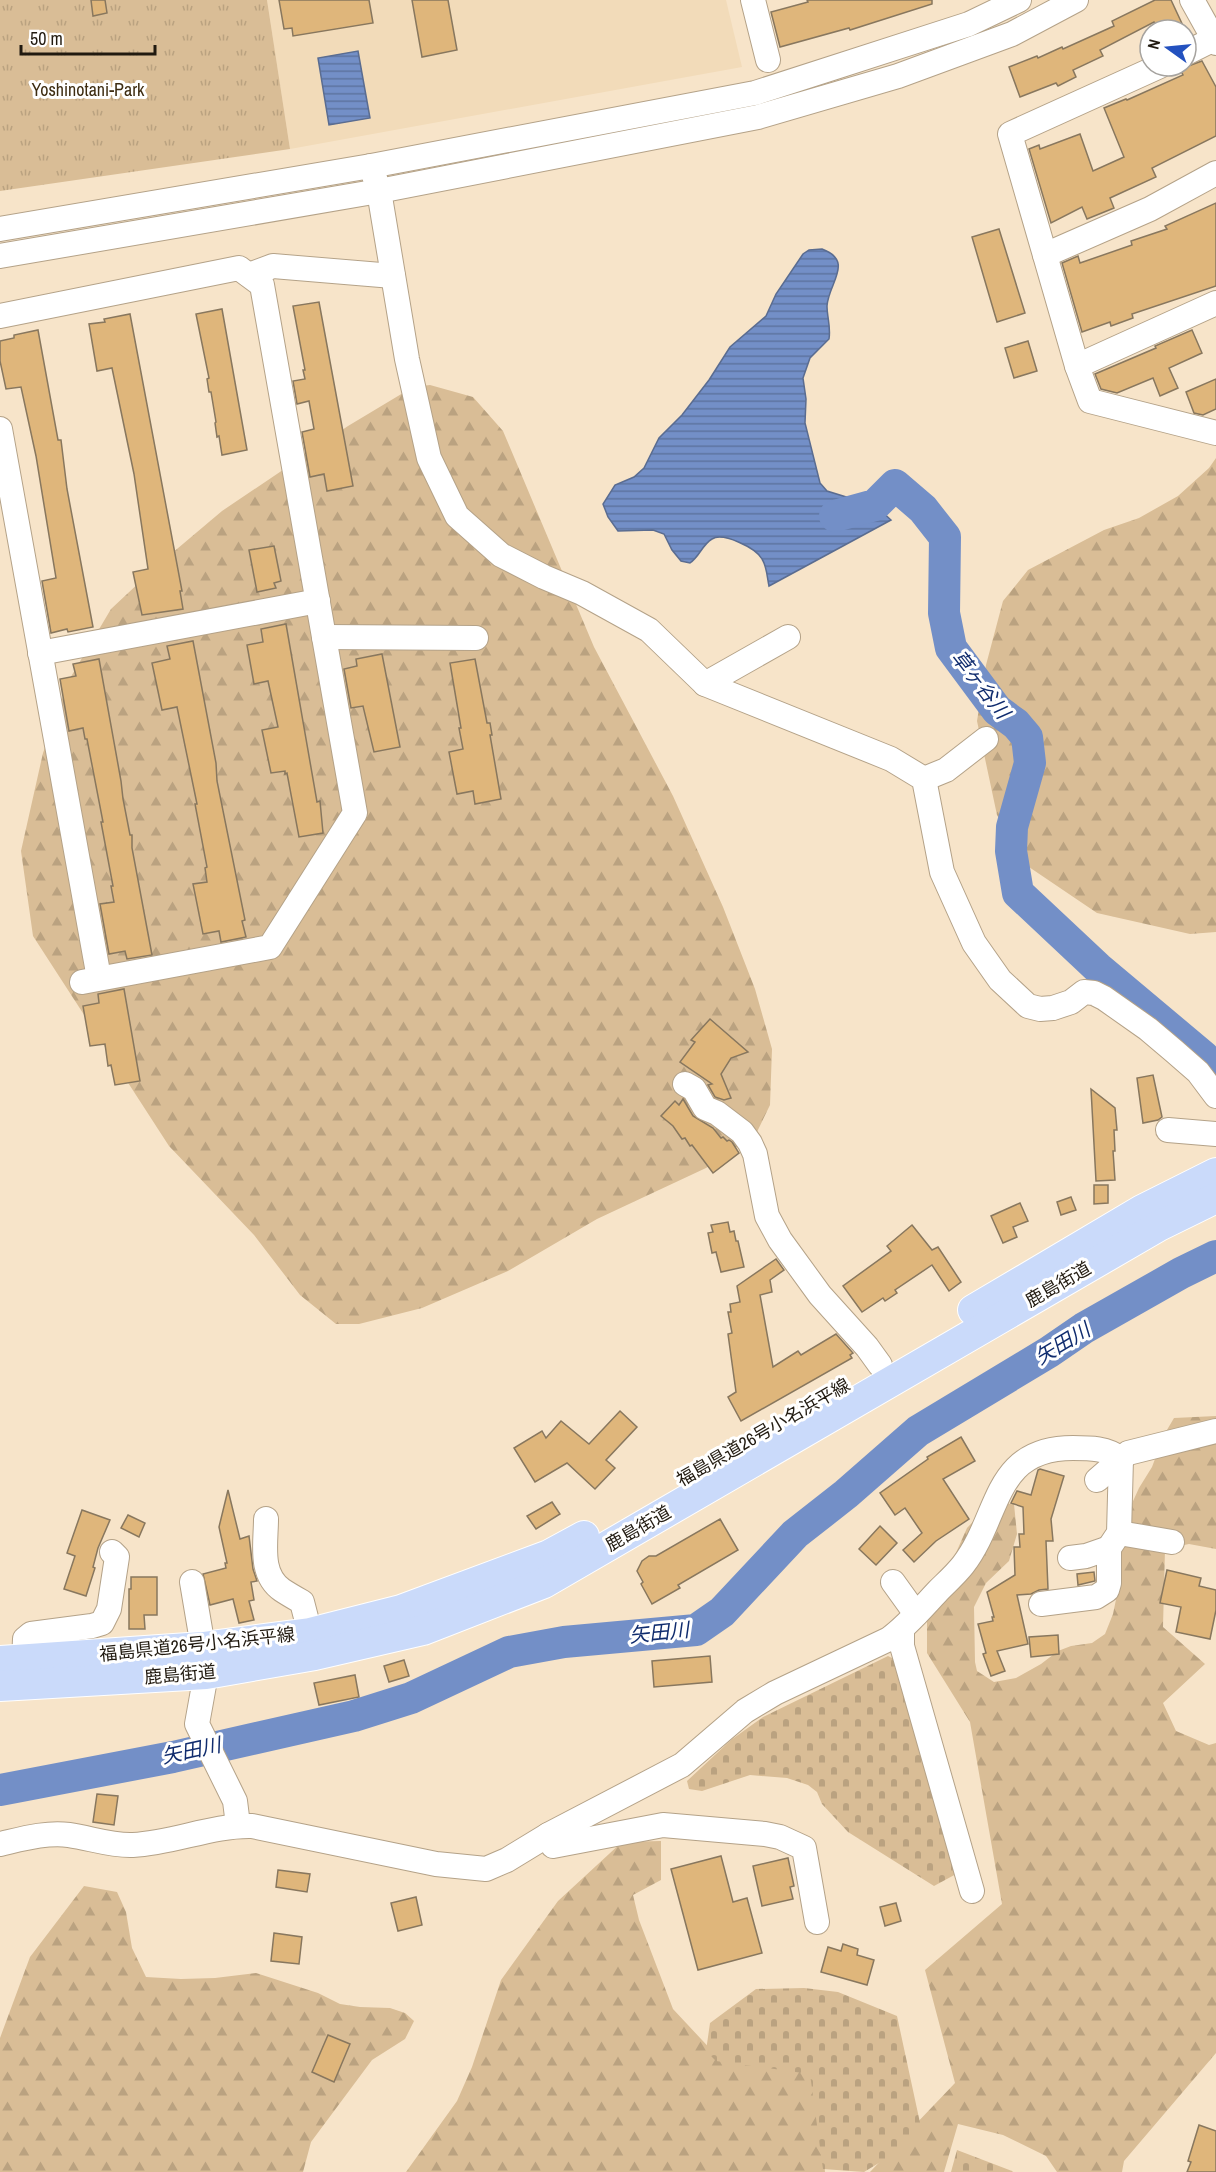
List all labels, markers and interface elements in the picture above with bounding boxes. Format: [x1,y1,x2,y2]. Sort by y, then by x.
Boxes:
scale bar [21,18,154,56]
north arrow [1138,18,1198,78]
text: 50 m [30,26,63,51]
text: N [1142,37,1165,52]
park label: Yoshinotani-Park [32,77,145,102]
water label: 草ヶ谷川 [946,644,1017,725]
street label: 鹿島街道 [1021,1255,1095,1313]
water label: 矢田川 [1029,1315,1096,1370]
street label: 福島県道26号小名浜平線 [672,1372,854,1492]
street label: 鹿島街道 [601,1499,675,1557]
water label: 矢田川 [628,1615,692,1649]
street label: 福島県道26号小名浜平線 [98,1621,296,1667]
street label: 鹿島街道 [143,1658,217,1690]
water label: 矢田川 [159,1730,225,1769]

